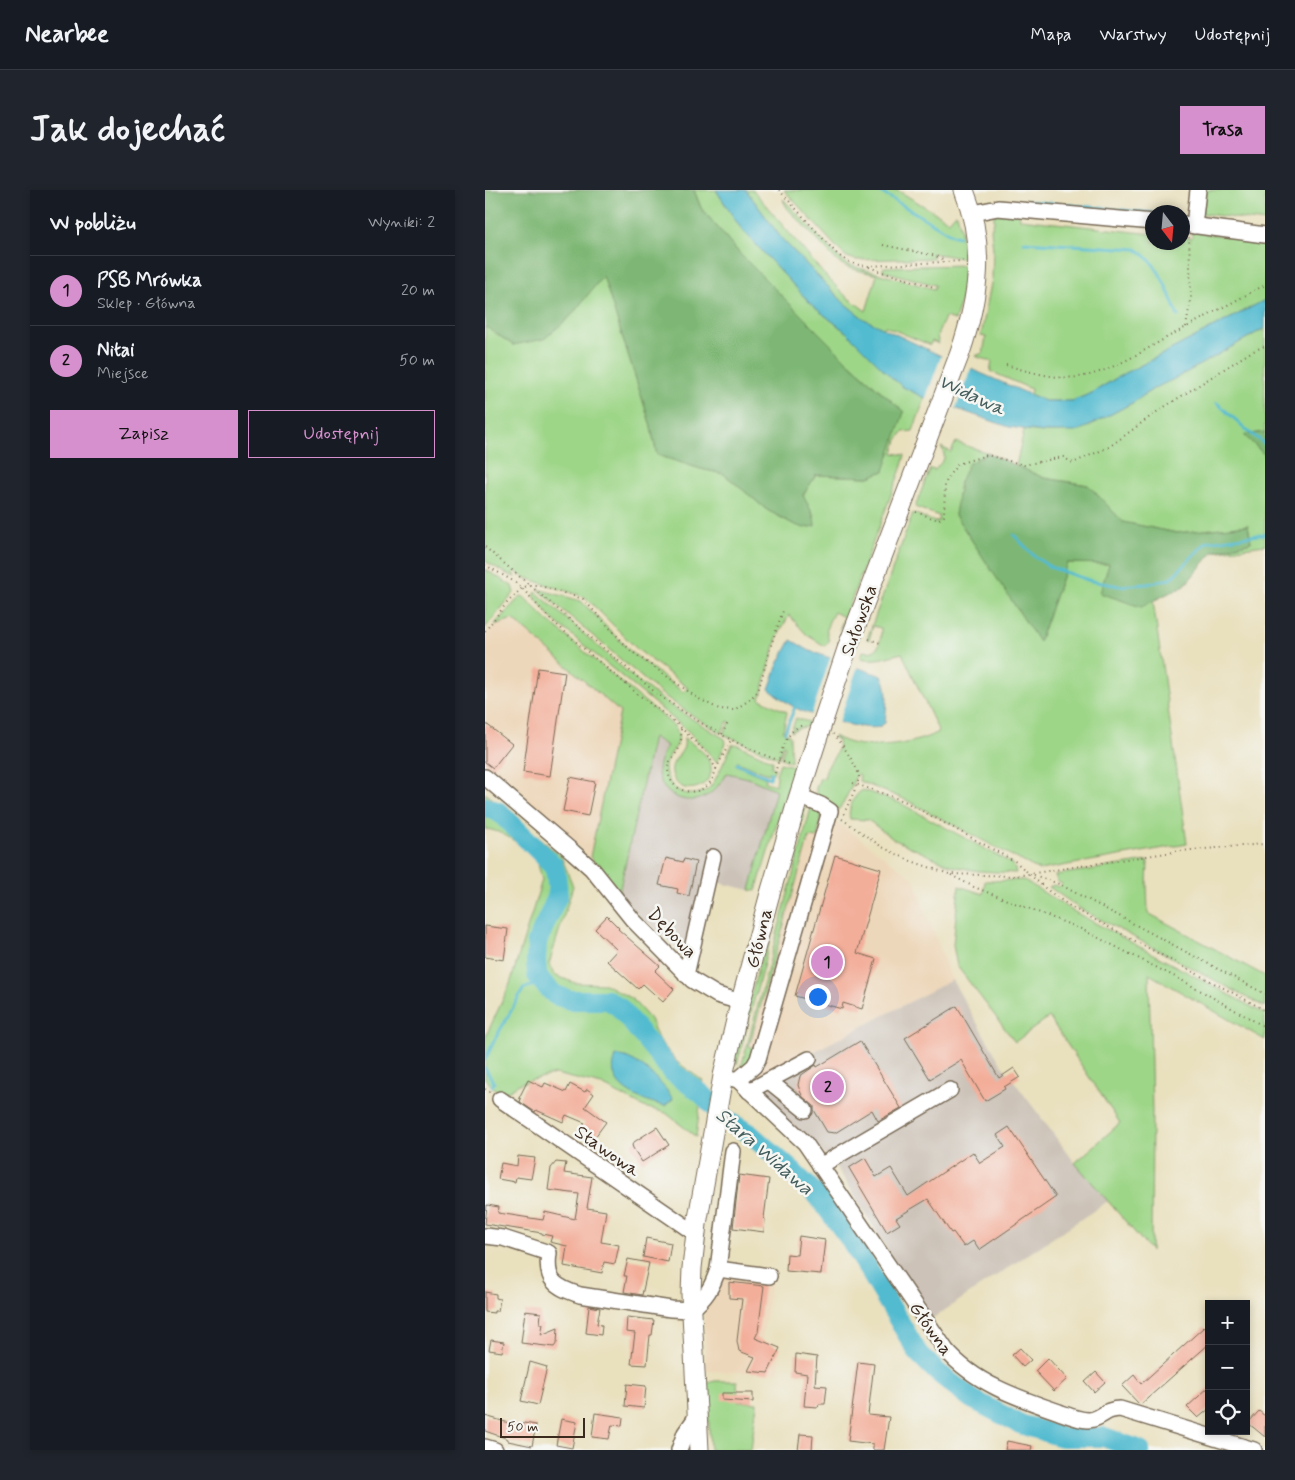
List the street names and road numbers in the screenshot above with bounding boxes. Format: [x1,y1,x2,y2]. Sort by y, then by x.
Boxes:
street label: Sułowska [835,581,884,660]
street label: Dębowa [641,902,702,964]
street label: Główna [740,906,779,971]
street label: Stawowa [570,1120,645,1183]
street label: Główna [903,1297,958,1361]

